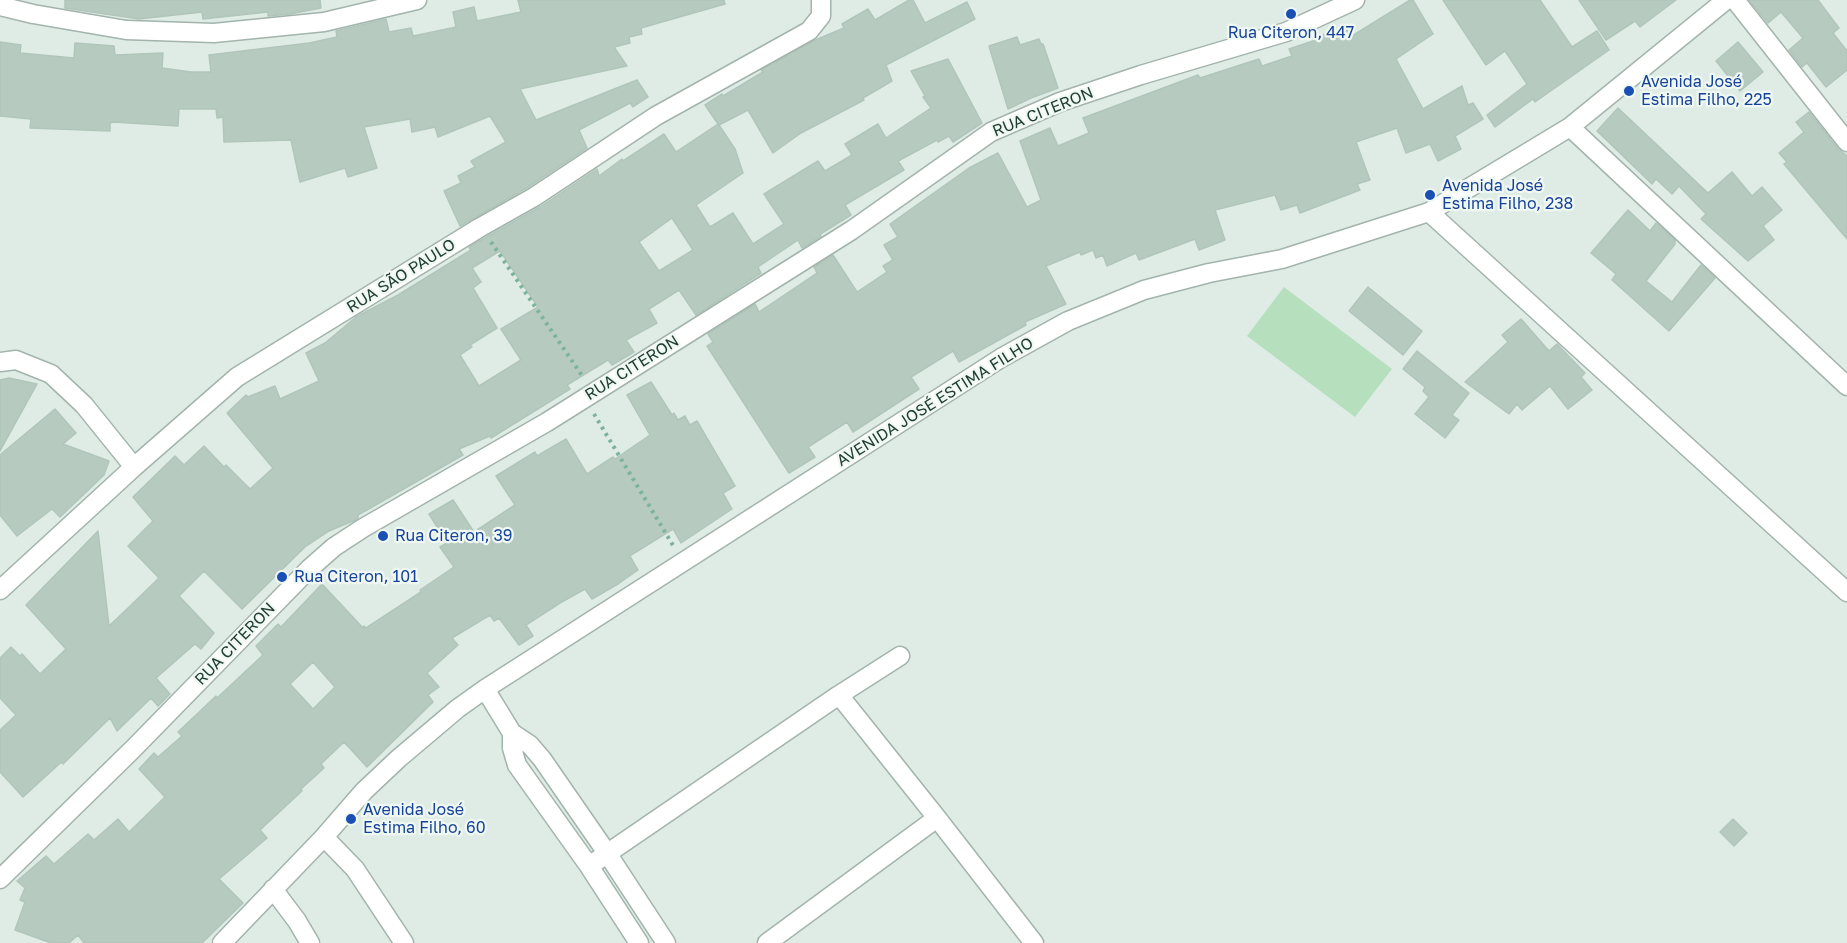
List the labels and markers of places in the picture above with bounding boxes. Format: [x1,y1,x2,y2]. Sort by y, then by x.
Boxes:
marker: Rua Citeron, 447 [1284,7,1298,21]
place label: Rua Citeron, 447 [1228,23,1354,43]
place label: Avenida José Estima Filho, 225 [1641,72,1772,110]
marker: Avenida José Estima Filho, 225 [1622,84,1636,98]
place label: Avenida José Estima Filho, 238 [1442,176,1573,214]
marker: Avenida José Estima Filho, 238 [1423,188,1437,202]
place label: Rua Citeron, 39 [395,526,512,546]
marker: Rua Citeron, 39 [376,529,390,543]
place label: Rua Citeron, 101 [294,567,418,587]
marker: Rua Citeron, 101 [275,570,289,584]
place label: Avenida José Estima Filho, 60 [363,800,486,838]
marker: Avenida José Estima Filho, 60 [344,812,358,826]

